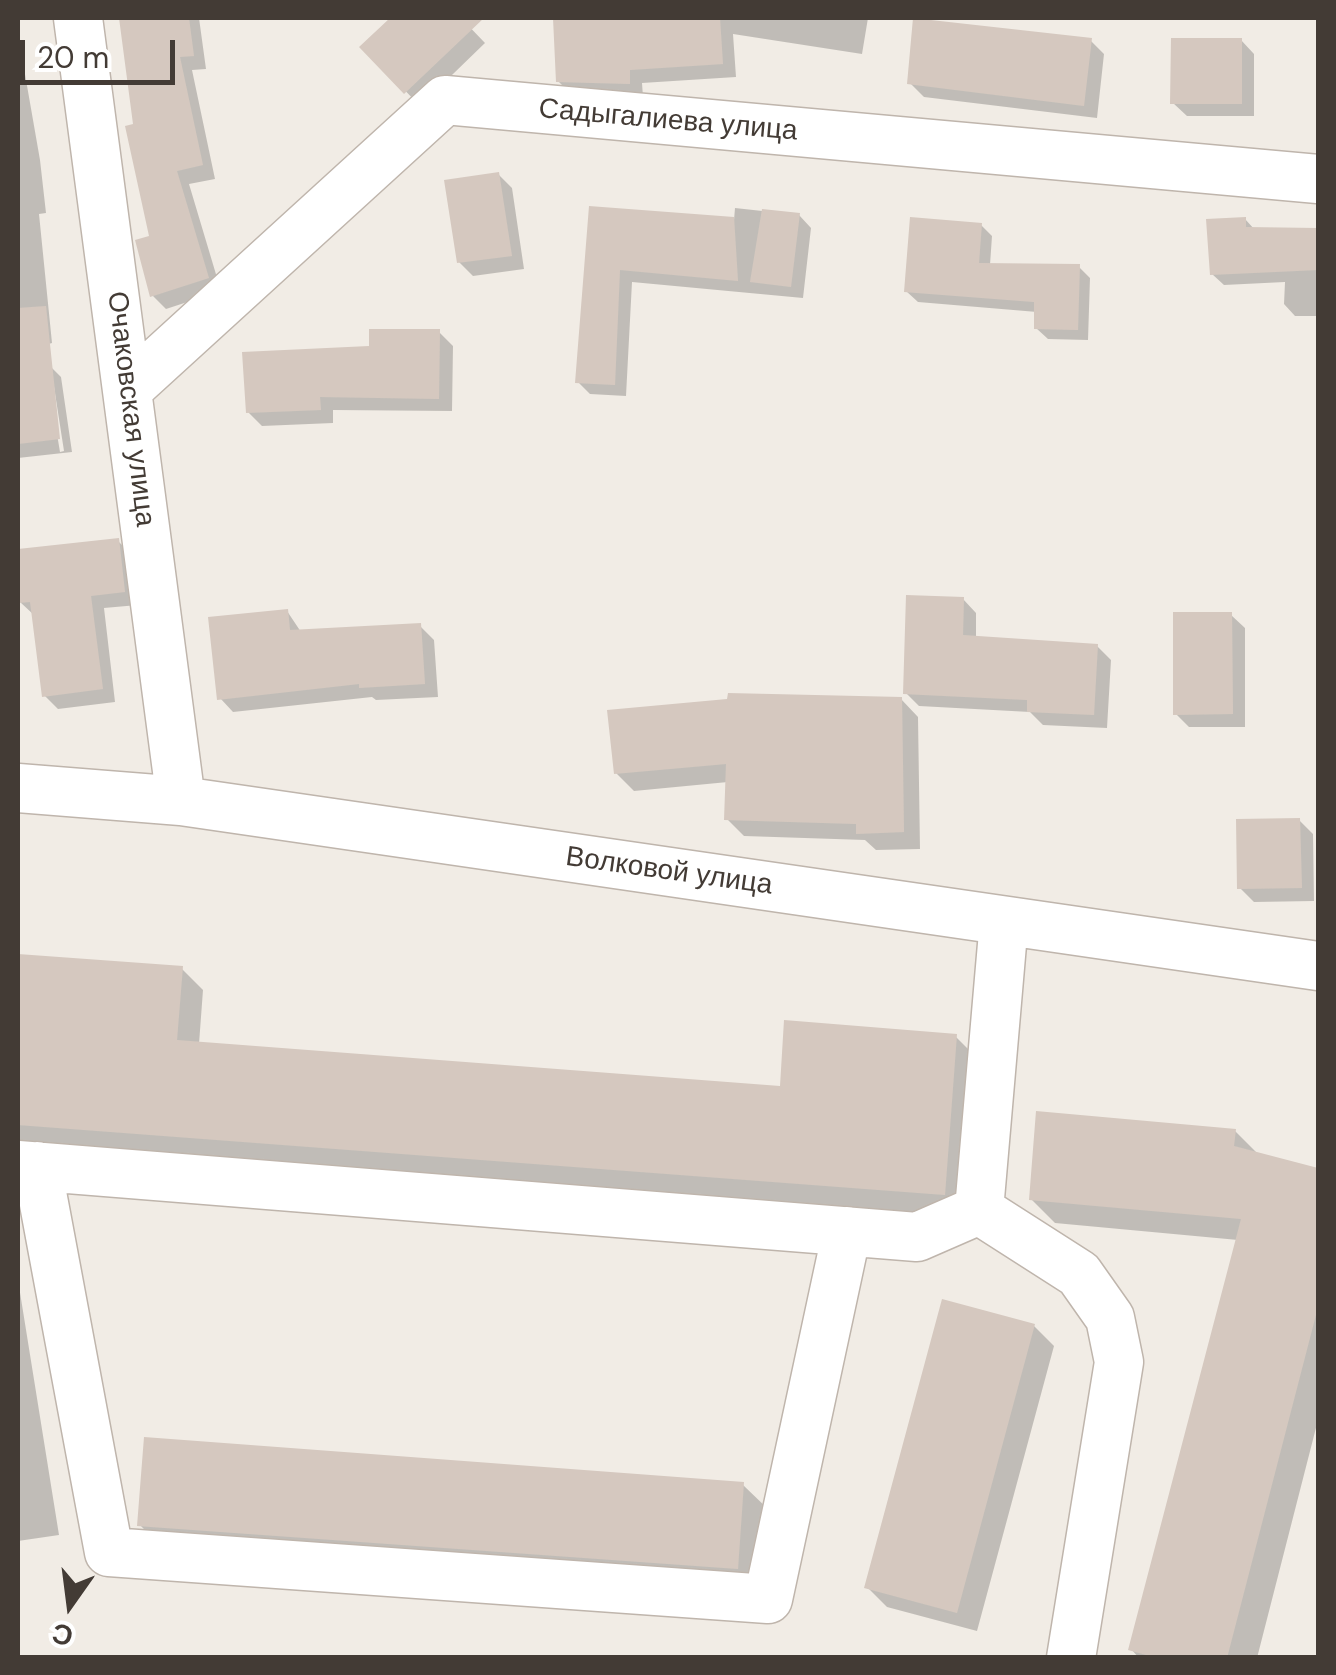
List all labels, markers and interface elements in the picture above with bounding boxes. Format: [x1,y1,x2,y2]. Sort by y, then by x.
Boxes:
scale bar [25,20,180,82]
text: 20 m [37,38,109,77]
street label: Садыгалиева улица [537,93,799,149]
street label: Очаковская улица [99,290,161,528]
street label: Волковой улица [564,841,774,903]
north arrow [20,1555,120,1655]
text: С [48,1614,77,1655]

